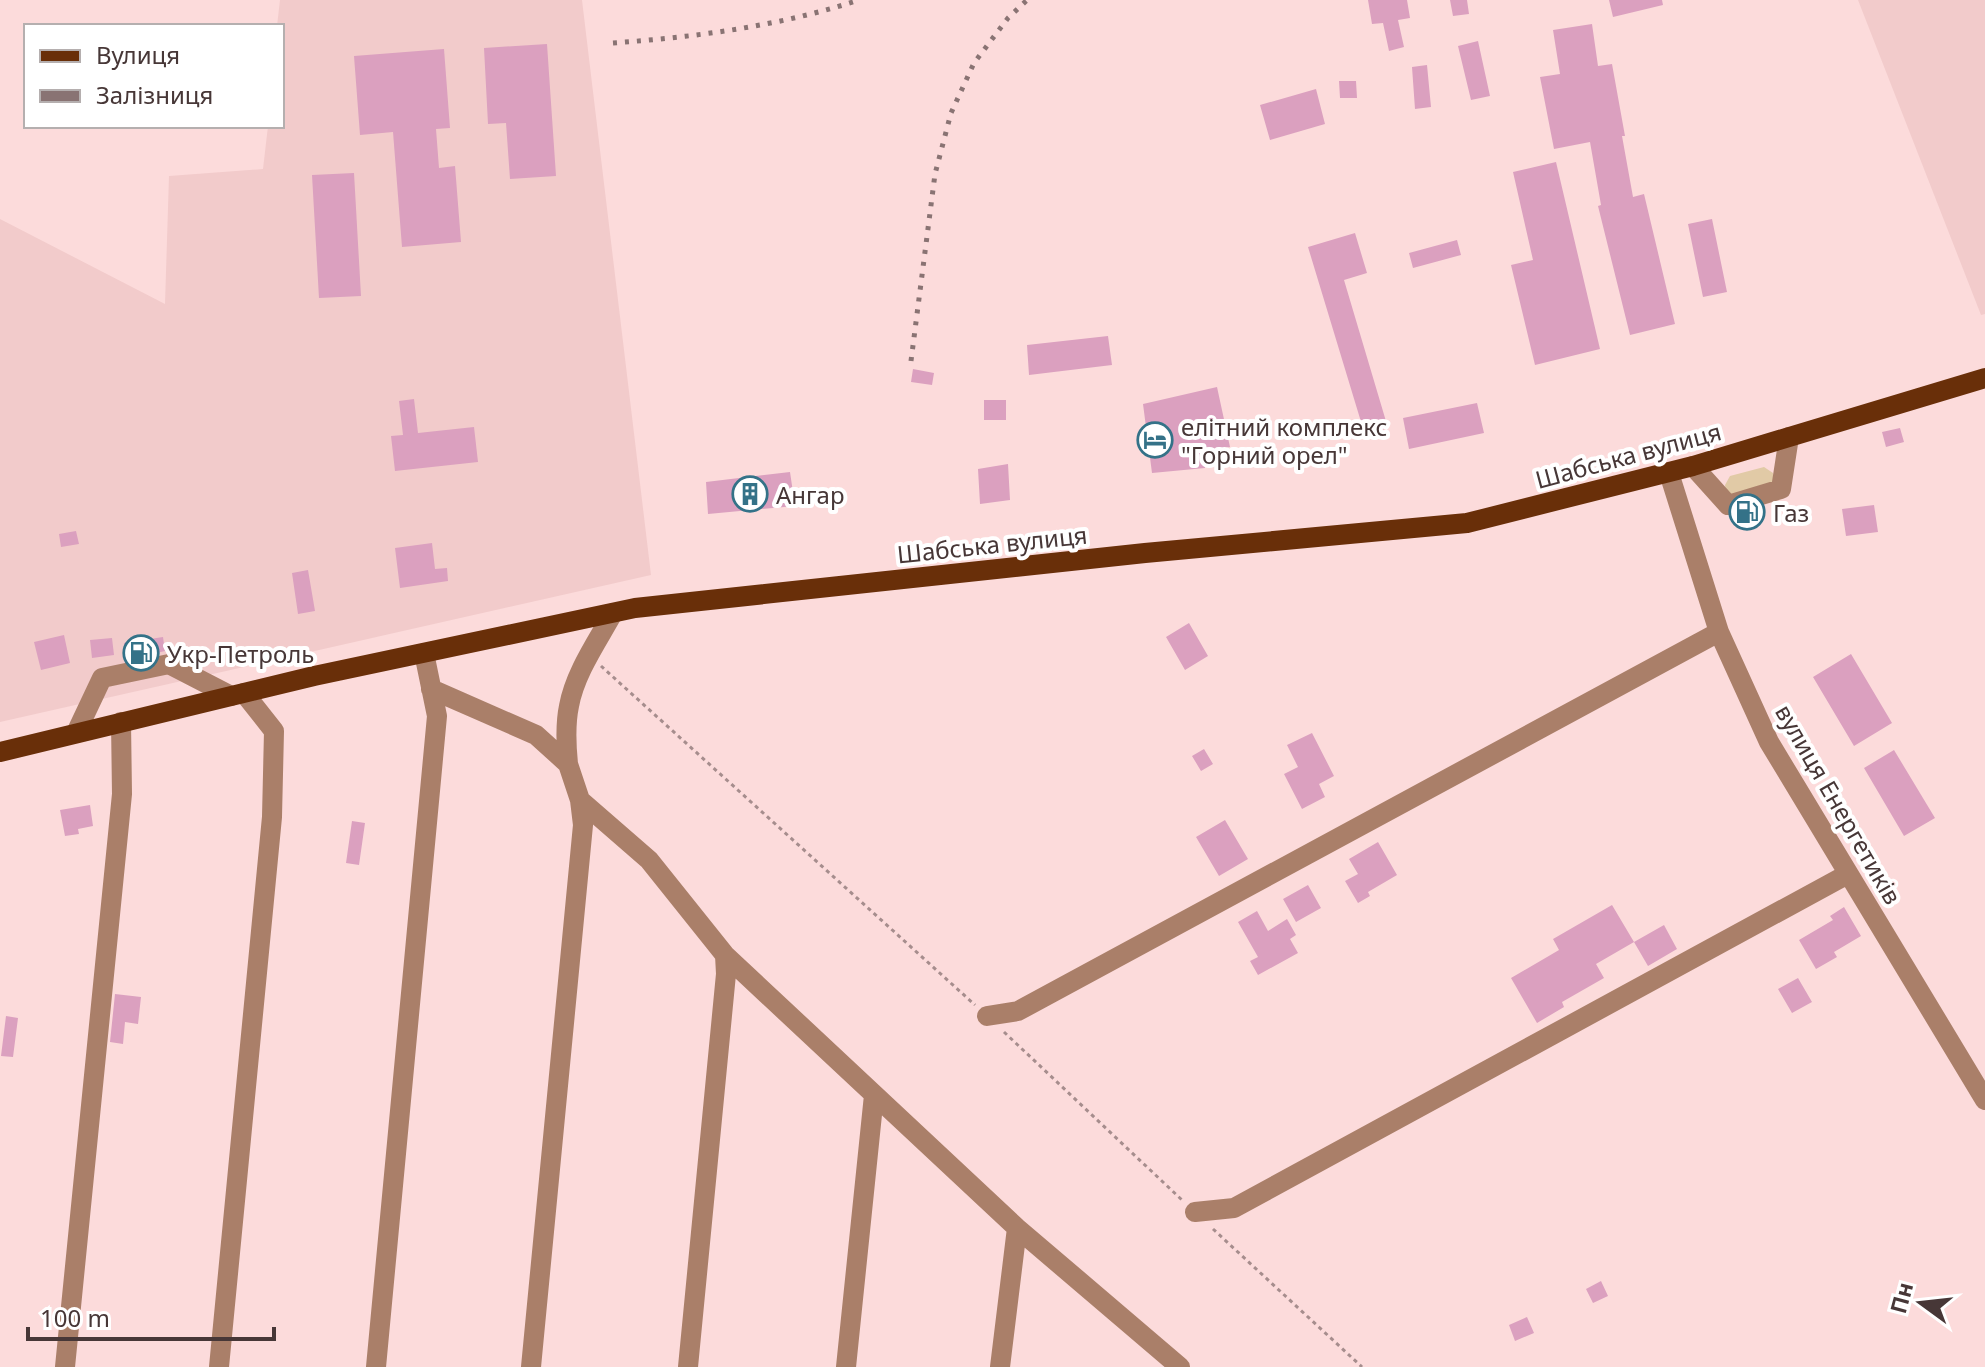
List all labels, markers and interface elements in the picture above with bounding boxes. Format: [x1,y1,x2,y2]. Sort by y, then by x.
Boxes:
legend [24,24,284,128]
text: Вулиця [96,38,180,71]
text: Залізниця [96,78,213,111]
place label: елітний комплекс "Горний орел" [1181,410,1387,471]
street label: Шабська вулиця [1531,414,1725,496]
hotel icon: елітний комплекс "Горний орел" [1136,421,1174,459]
building icon: Ангар [731,475,769,513]
place label: Ангар [776,478,845,511]
fuel station icon: Газ [1728,493,1766,531]
place label: Газ [1773,496,1809,529]
street label: Шабська вулиця [895,518,1089,570]
fuel station icon: Укр-Петроль [122,634,160,672]
place label: Укр-Петроль [167,637,314,670]
street label: вулиця Енергетиків [1768,698,1910,910]
north arrow [1881,1263,1961,1343]
text: Пн [1882,1279,1919,1317]
scale bar [28,1291,274,1341]
text: 100 m [40,1301,110,1334]

